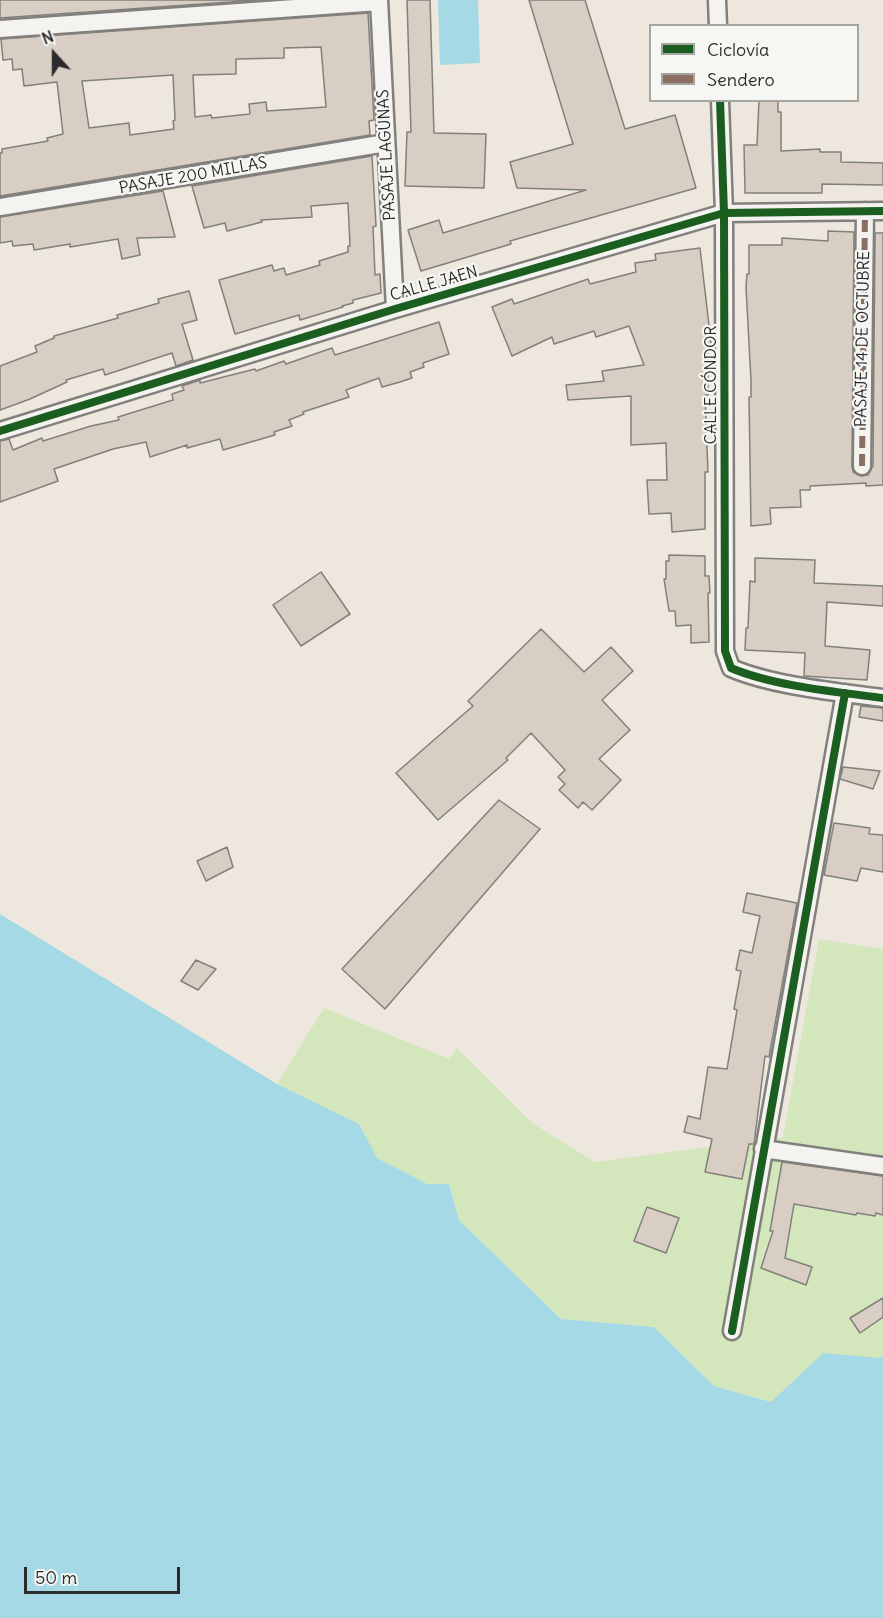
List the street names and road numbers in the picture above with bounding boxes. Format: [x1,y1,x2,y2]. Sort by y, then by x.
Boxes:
street label: PASAJE LAGUNAS [374,89,400,221]
street label: PASAJE 200 MILLAS [117,154,269,198]
street label: PASAJE 14 DE OCTUBRE [852,251,874,427]
street label: CALLE JAEN [388,262,480,306]
street label: CALLE CÓNDOR [701,326,721,444]

